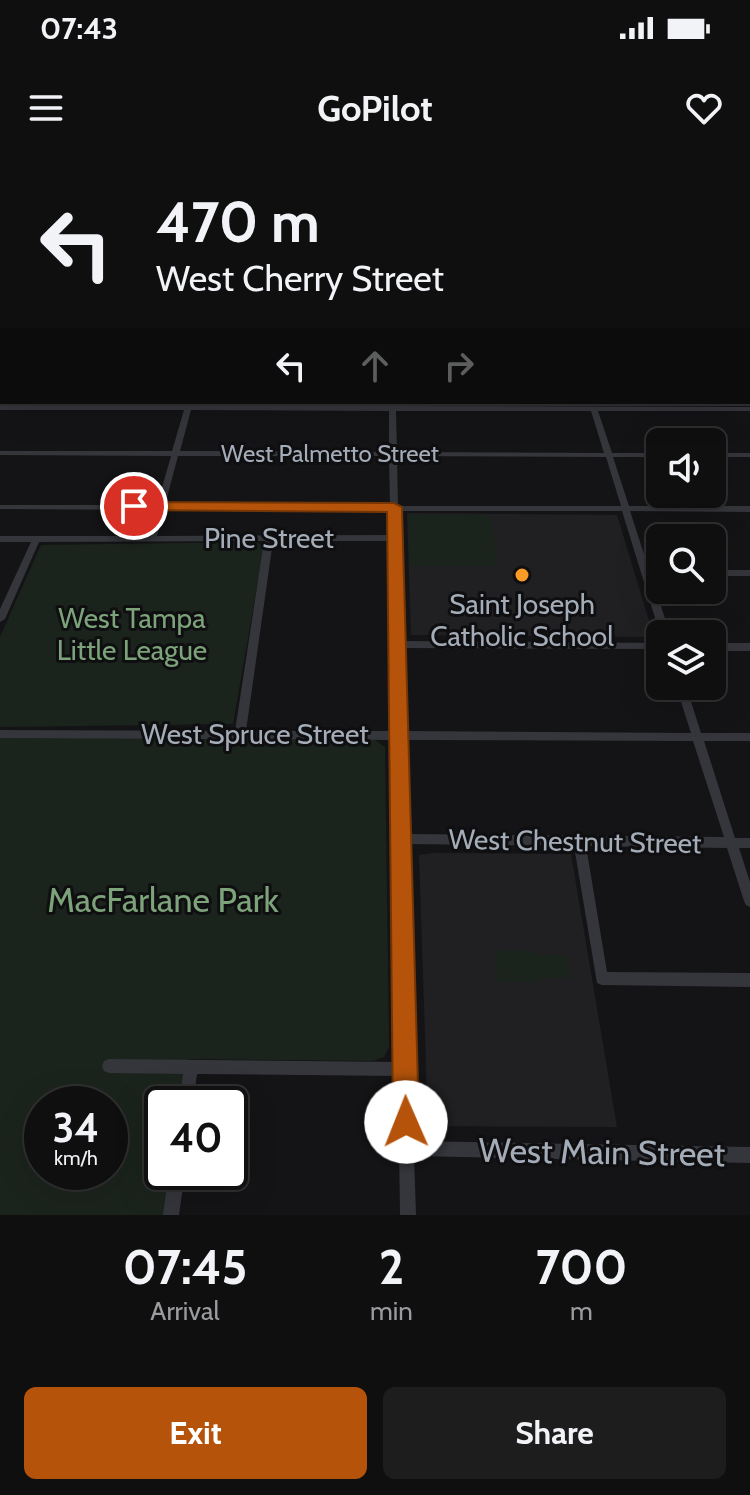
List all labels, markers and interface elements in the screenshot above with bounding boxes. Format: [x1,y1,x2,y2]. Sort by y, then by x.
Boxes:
text: 07:43 [40,10,118,47]
icon: menu [24,86,68,130]
text: GoPilot [317,86,433,130]
icon: heart [682,86,726,130]
text: 470 m [156,188,320,256]
icon: left [24,192,128,296]
text: West Cherry Street [156,256,444,300]
icon: left [269,344,313,388]
icon: ahead [353,344,397,388]
icon: right [437,344,481,388]
map controls [646,428,726,700]
button: sound [646,428,726,508]
street label: West Palmetto Street [221,439,439,468]
pin [100,472,168,540]
icon: arrive [112,484,156,528]
street label: Pine Street [204,521,334,555]
button: search [646,524,726,604]
marker: Saint Joseph Catholic School [513,566,531,584]
place label: Saint Joseph Catholic School [430,587,614,653]
park label: West Tampa Little League [57,601,207,667]
button: layers [646,620,726,700]
street label: West Spruce Street [141,717,369,751]
street label: West Chestnut Street [448,822,702,860]
park label: MacFarlane Park [47,879,279,921]
position arrow [364,1080,448,1164]
speed limit sign: 40 [144,1086,248,1190]
text: 34 [53,1103,99,1152]
street label: West Main Street [478,1129,726,1175]
text: km/h [54,1146,98,1170]
text: 07:45 [123,1238,247,1296]
text: 2 [379,1238,404,1296]
text: 700 [535,1238,627,1296]
text: Arrival [150,1295,220,1327]
text: min [370,1295,413,1327]
text: m [570,1295,593,1327]
button: Exit [24,1387,367,1479]
button: Share [383,1387,726,1479]

